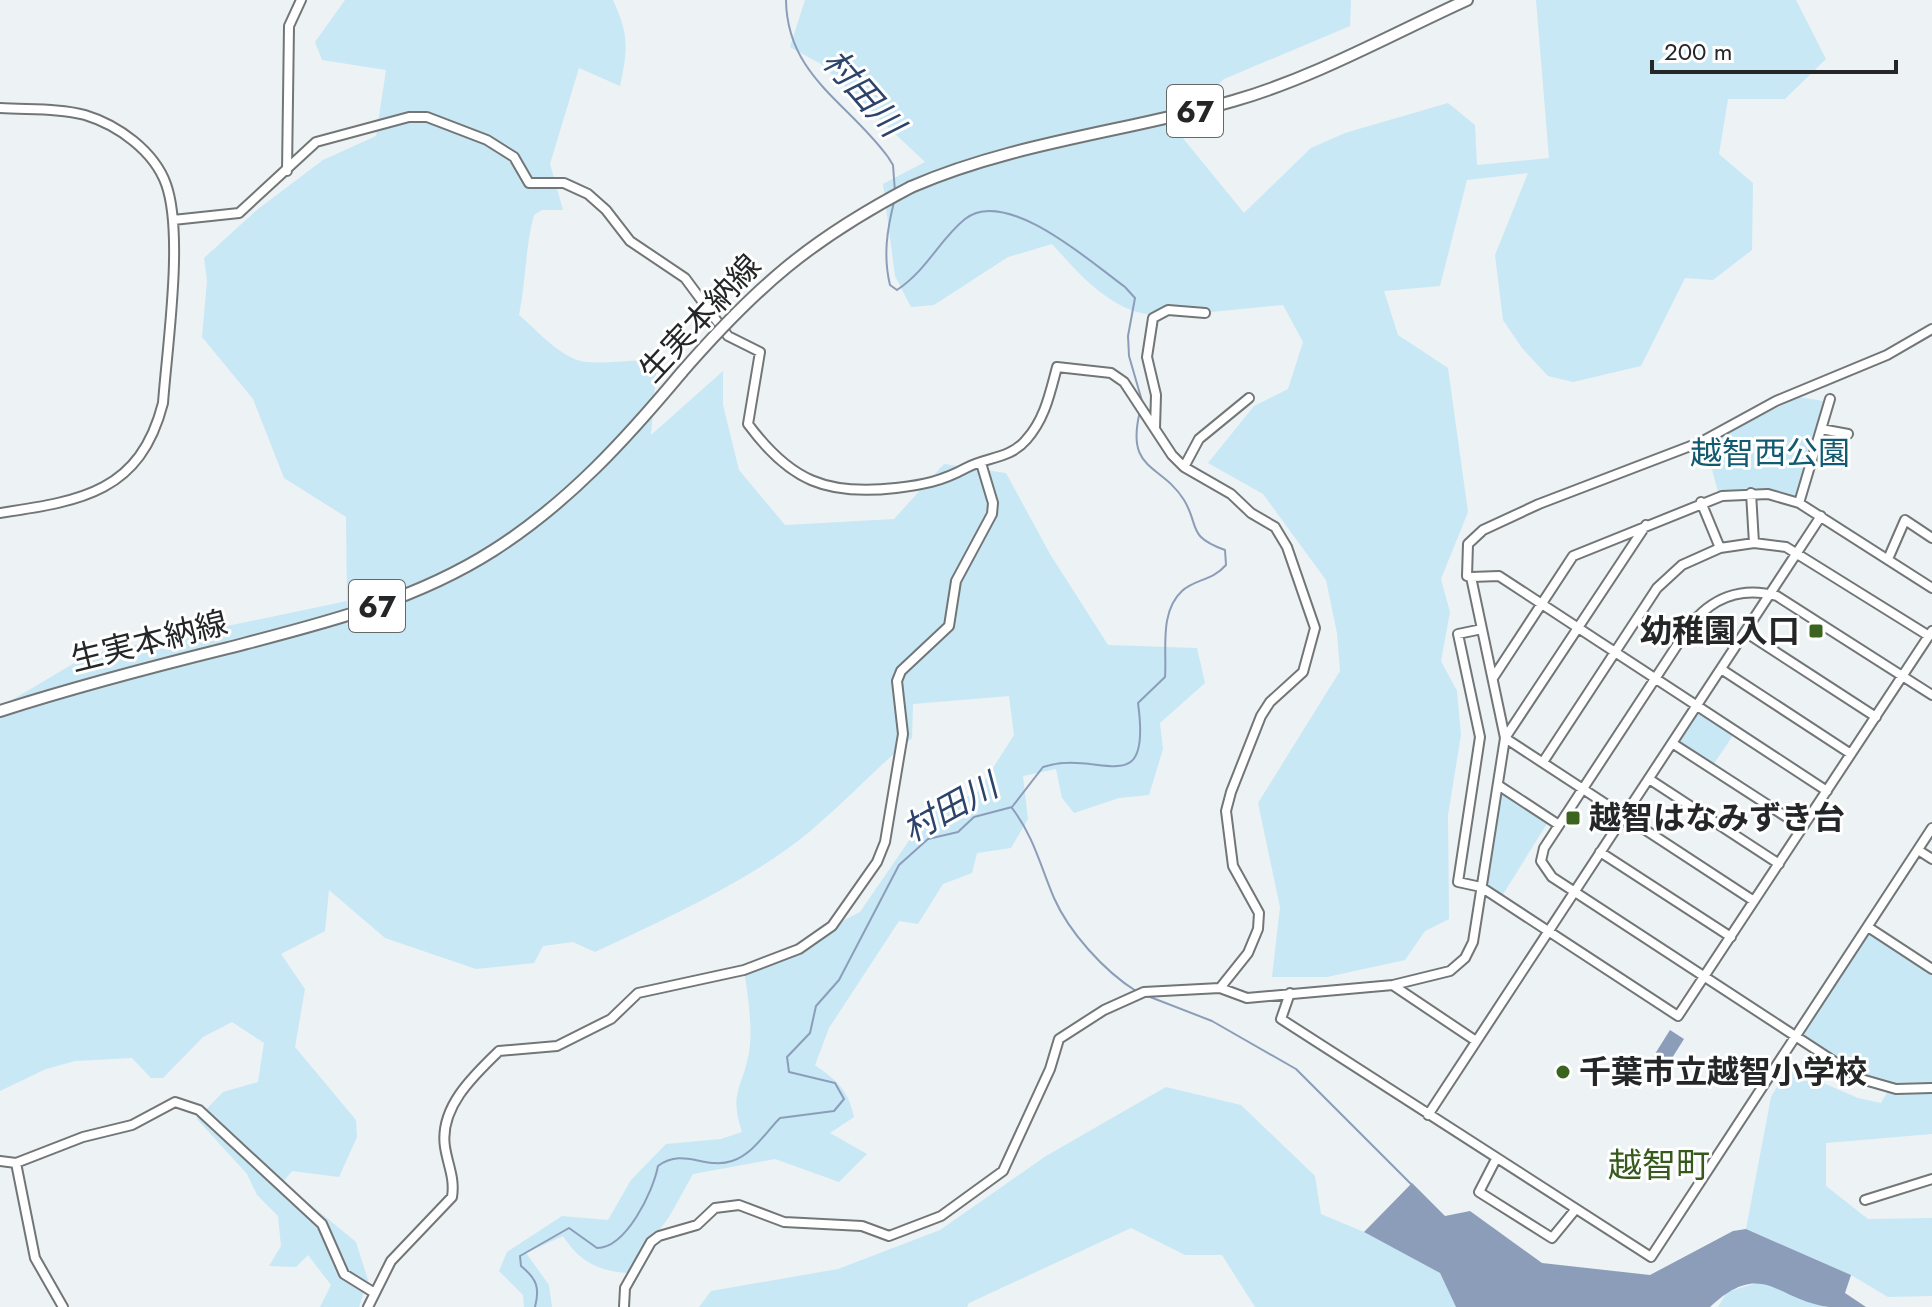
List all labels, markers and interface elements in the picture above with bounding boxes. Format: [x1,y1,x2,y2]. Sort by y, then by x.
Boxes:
scale bar [1652,24,1896,74]
text: 200 m [1664,34,1732,69]
water label: 村田川 [811,38,917,150]
road number: 67 [1167,85,1223,137]
street label: 生実本納線 [629,244,771,392]
park label: 越智西公園 [1690,430,1850,476]
road number: 67 [349,580,405,632]
street label: 生実本納線 [66,599,232,683]
place label: 幼稚園入口 [1640,608,1800,654]
marker: 幼稚園入口 [1807,622,1825,640]
water label: 村田川 [894,760,1009,854]
place label: 越智はなみずき台 [1589,795,1845,841]
marker: 越智はなみずき台 [1564,809,1582,827]
place label: 千葉市立越智小学校 [1579,1049,1867,1095]
marker: 千葉市立越智小学校 [1554,1063,1572,1081]
district label: 越智町 [1608,1141,1710,1190]

